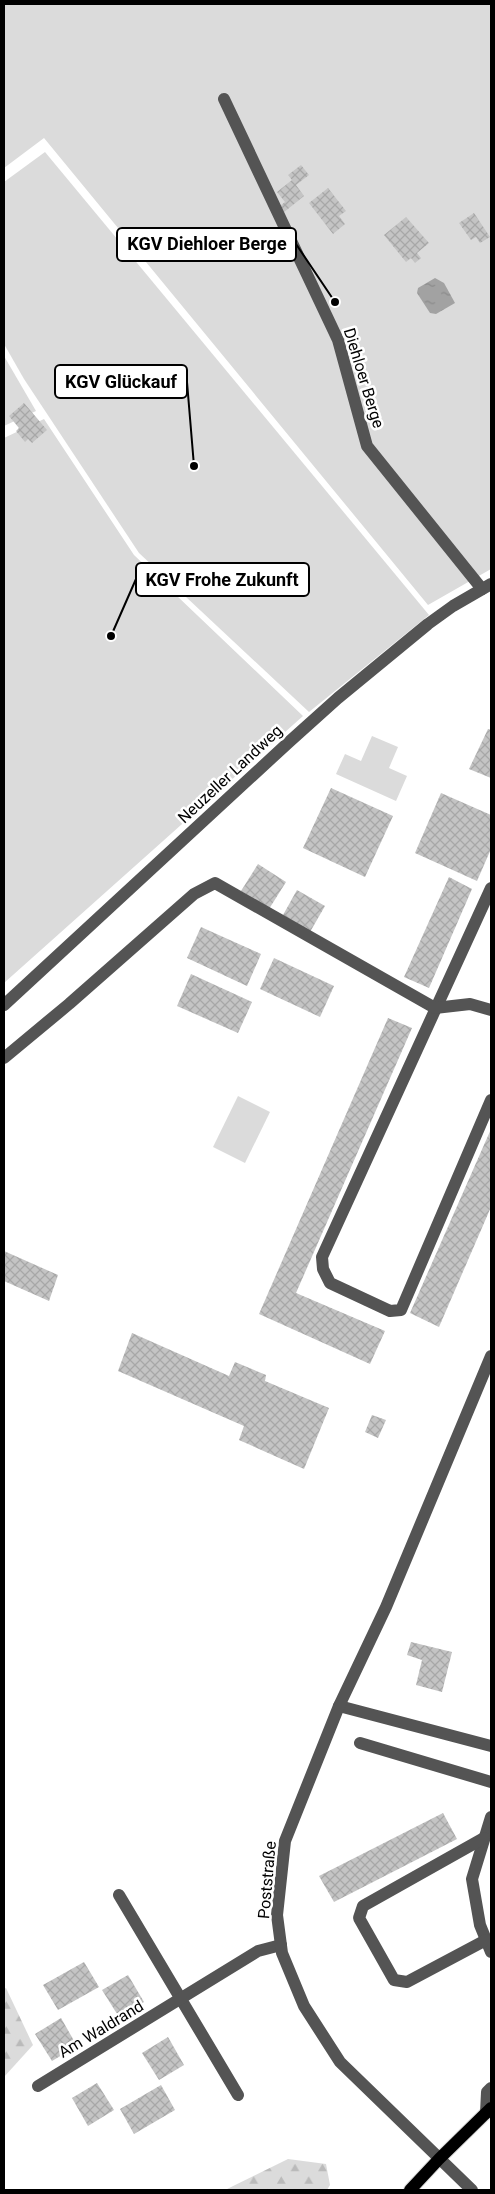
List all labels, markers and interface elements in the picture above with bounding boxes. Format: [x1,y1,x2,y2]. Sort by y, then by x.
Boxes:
callout: KGV Diehloer Berge [117,228,296,261]
text: KGV Diehloer Berge [127,233,287,254]
street label: Diehloer Berge [340,326,388,430]
callout: KGV Glückauf [55,365,187,398]
text: KGV Glückauf [65,371,178,392]
callout: KGV Frohe Zukunft [136,563,309,596]
text: KGV Frohe Zukunft [145,569,299,590]
street label: Neuzeller Landweg [174,721,286,827]
street label: Poststraße [254,1840,280,1920]
street label: Am Waldrand [55,1996,147,2062]

